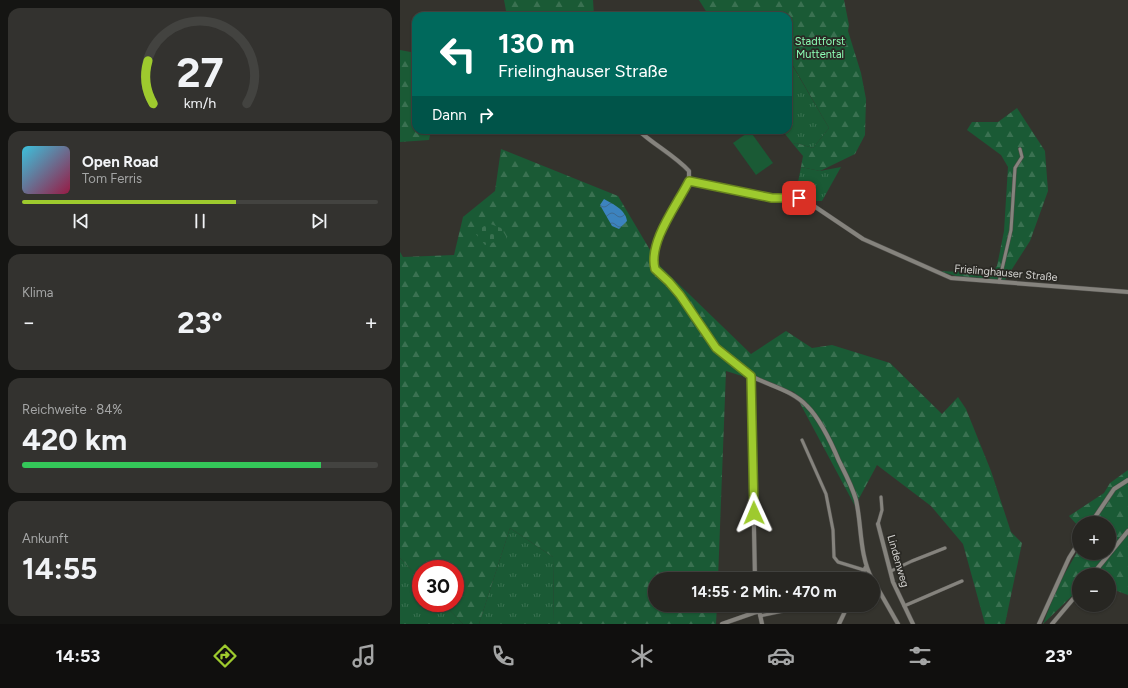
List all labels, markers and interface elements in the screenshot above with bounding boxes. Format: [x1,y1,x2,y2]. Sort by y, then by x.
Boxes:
text: 130 m [498,26,575,60]
icon: left [432,28,484,80]
park label: Stadtforst Muttental [795,35,845,61]
text: 27 [176,46,224,96]
text: Frielinghauser Straße [498,60,668,82]
text: km/h [184,93,216,111]
icon: right [475,104,497,126]
text: Dann [432,106,467,124]
text: Open Road [82,153,159,171]
text: Tom Ferris [82,171,142,186]
pin [782,181,816,215]
icon: arrive [788,187,810,209]
icon: previous [70,210,92,232]
icon: pause [189,210,211,232]
icon: next [308,210,330,232]
street label: Frielinghauser Straße [954,262,1058,284]
text: Klima [22,285,54,300]
text: 23° [177,304,223,341]
text: − [22,309,36,336]
text: + [364,309,378,336]
text: Reichweite · 84% [22,402,123,417]
text: 420 km [22,421,127,458]
position arrow [733,492,775,534]
map controls [1072,516,1116,612]
button: + [1072,516,1116,560]
text: Ankunft [22,531,69,546]
street label: Lindenweg [884,533,912,589]
text: 14:55 [22,550,98,587]
speed limit sign: 30 [412,560,464,612]
button: − [1072,568,1116,612]
text: 14:55 · 2 Min. · 470 m [691,583,837,601]
icon: directions [211,642,239,670]
icon: music [350,642,378,670]
icon: phone [489,642,517,670]
icon: climate [628,642,656,670]
icon: car [767,642,795,670]
icon: filters [906,642,934,670]
text: 14:53 [55,645,100,667]
text: 23° [1045,645,1072,667]

